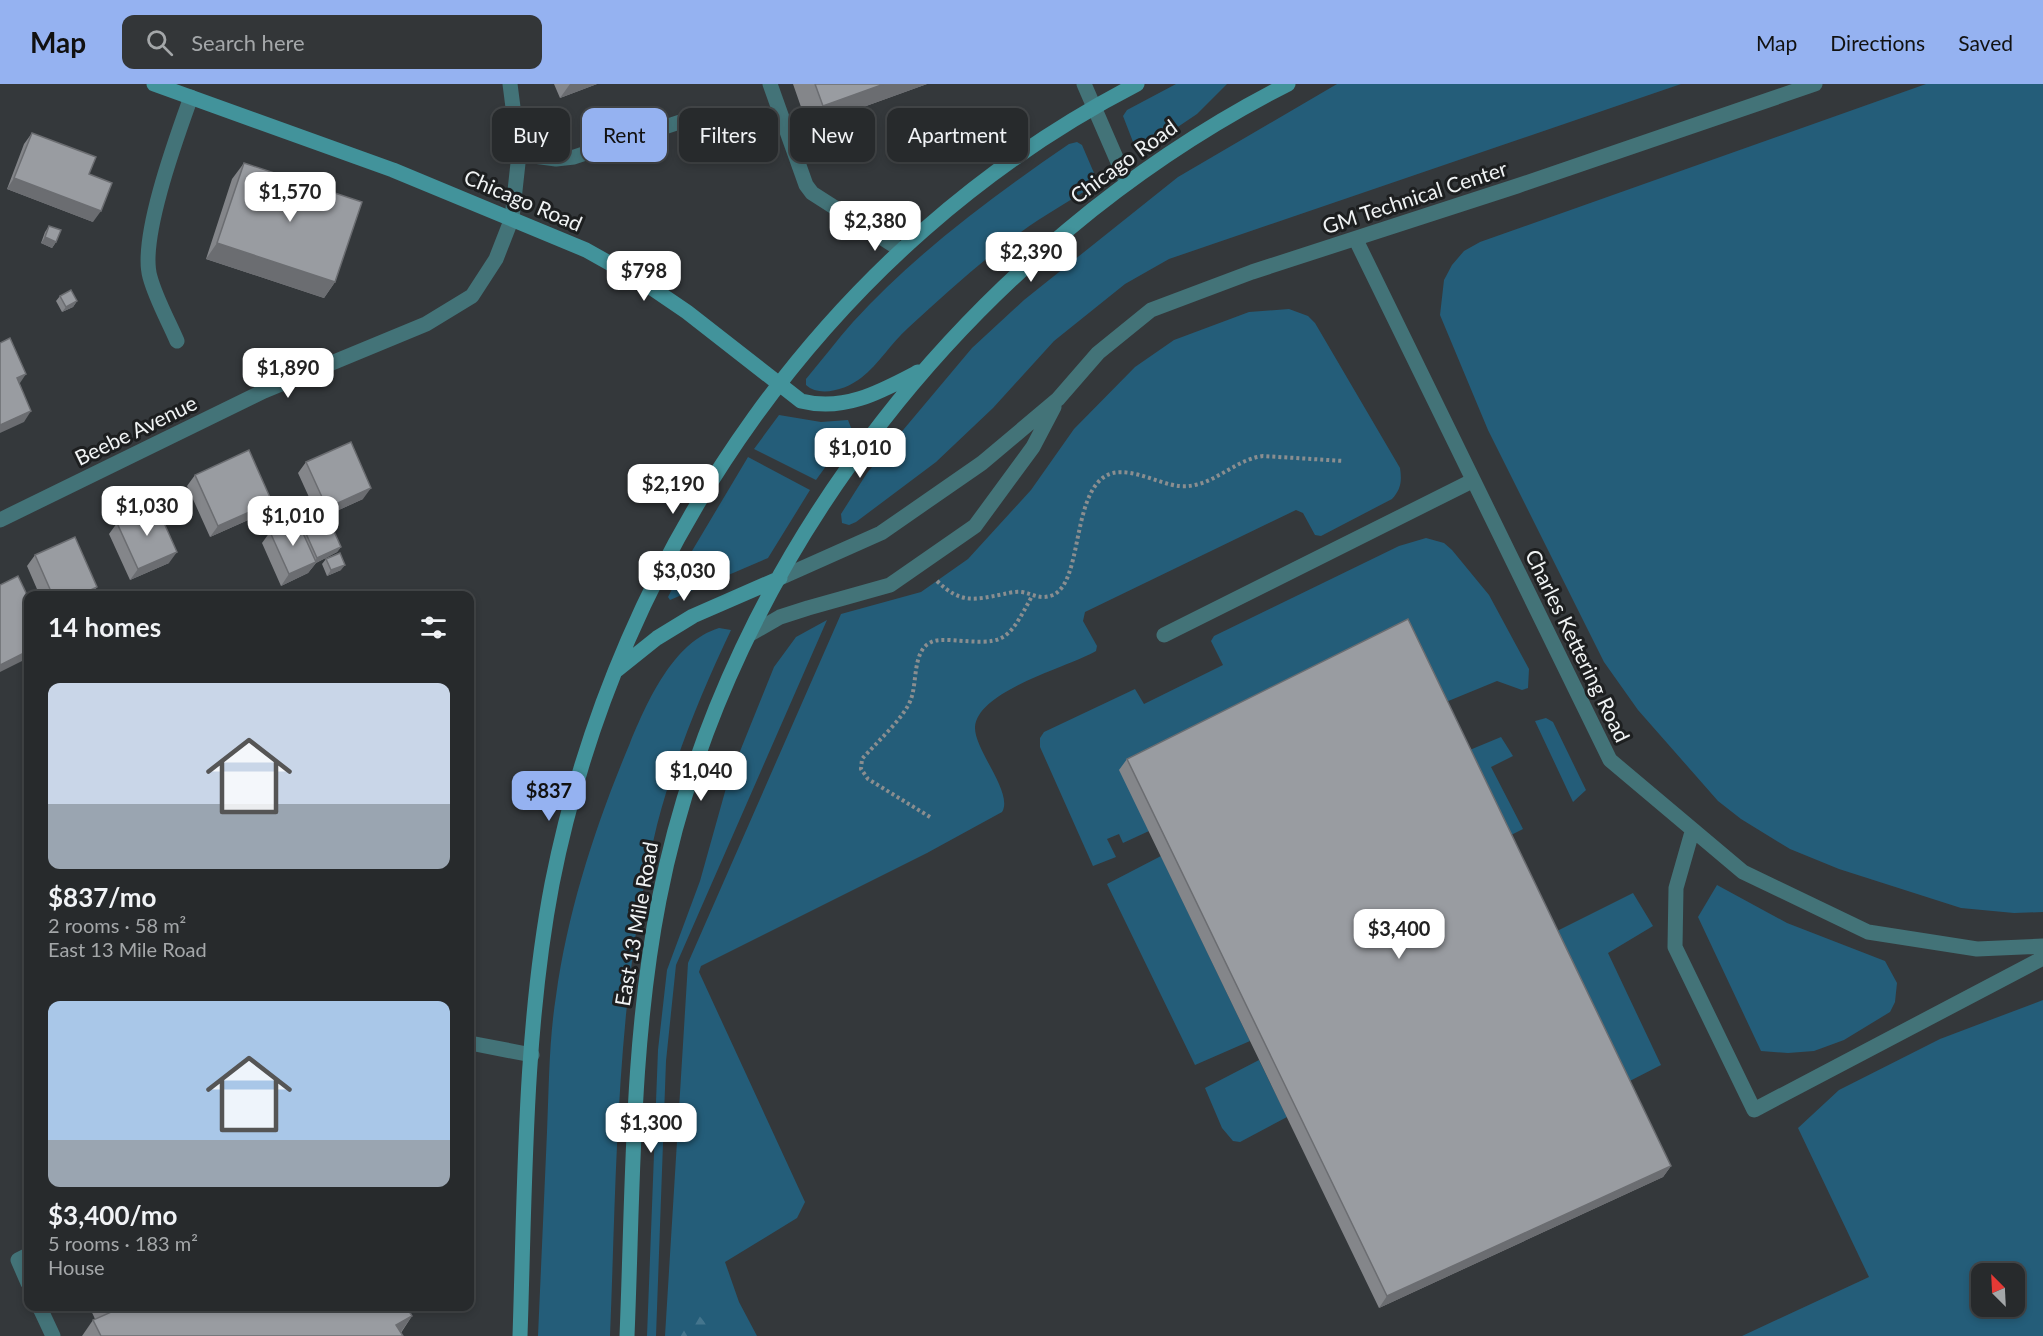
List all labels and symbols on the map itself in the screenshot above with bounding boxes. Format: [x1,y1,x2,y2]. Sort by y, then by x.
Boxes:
street label: Chicago Road [1065,114,1181,208]
street label: GM Technical Center [1319,155,1510,238]
street label: Chicago Road [461,164,586,236]
pin: $1,570 [241,172,339,223]
pin: $2,380 [826,201,924,252]
pin: $2,390 [982,232,1080,283]
pin: $798 [608,251,680,302]
pin: $1,890 [239,348,337,399]
street label: Beebe Avenue [70,389,200,470]
pin: $1,010 [811,428,909,479]
pin: $2,190 [624,464,722,515]
pin: $1,030 [98,486,196,537]
pin: $1,010 [244,496,342,547]
street label: Charles Kettering Road [1521,545,1636,746]
pin: $3,030 [635,551,733,602]
pin: $1,040 [652,751,750,802]
pin: $837 [513,771,585,822]
street label: East 13 Mile Road [609,840,662,1008]
pin: $3,400 [1350,909,1448,960]
pin: $1,300 [602,1103,700,1154]
north arrow [1971,1263,2025,1317]

